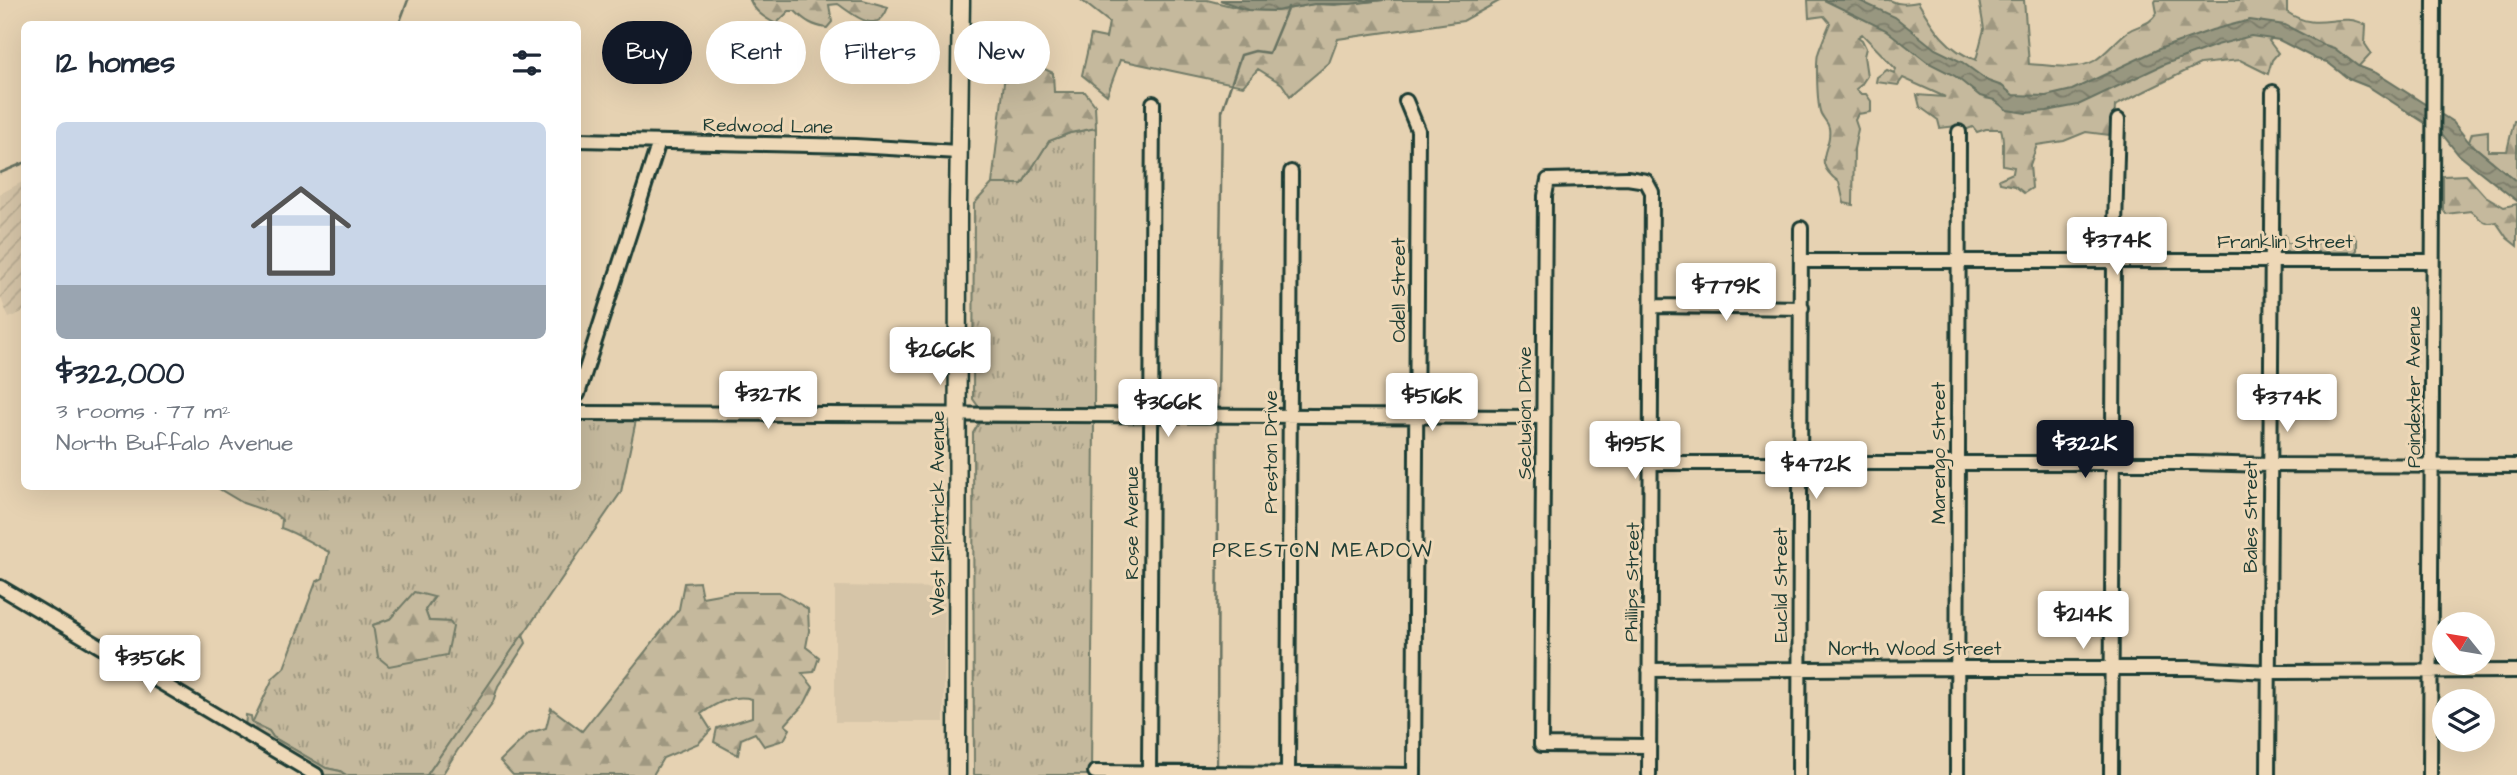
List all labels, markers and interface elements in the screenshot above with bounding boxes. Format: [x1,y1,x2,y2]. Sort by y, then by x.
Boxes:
chip: Buy [602,21,692,84]
chip: Rent [706,21,806,84]
chip: Filters [820,21,940,84]
chip: New [954,21,1050,84]
text: 12 homes [56,42,175,84]
icon: filters [508,44,546,82]
street label: Redwood Lane [703,112,833,141]
icon: home [238,168,364,294]
pin: $374K [2068,218,2166,277]
text: $374K [2083,224,2151,256]
street label: Franklin Street [2217,229,2353,256]
street label: Odell Street [1386,237,1413,342]
pin: $779K [1677,264,1775,323]
text: $779K [1692,270,1760,302]
street label: Poindexter Avenue [2401,306,2428,468]
pin: $266K [891,328,989,387]
text: $266K [906,334,974,366]
street label: Seclusion Drive [1512,346,1539,480]
text: $322,000 [56,353,184,395]
pin: $327K [719,372,817,431]
pin: $516K [1383,374,1481,433]
pin: $374K [2238,374,2336,434]
text: $327K [735,378,801,410]
pin: $366K [1119,380,1217,439]
text: $516K [1402,380,1462,412]
text: $374K [2253,381,2321,413]
street label: Marengo Street [1926,382,1954,524]
text: $366K [1134,386,1202,418]
street label: Preston Drive [1258,390,1285,514]
text: 3 rooms · 77 m² [56,395,231,427]
street label: West Kilpatrick Avenue [925,411,952,615]
pin: $322K [2036,420,2134,480]
pin: $195K [1586,421,1684,481]
text: North Buffalo Avenue [56,427,293,459]
text: $322K [2053,427,2117,459]
text: $195K [1605,428,1665,460]
pin: $472K [1767,442,1865,501]
text: $472K [1781,448,1851,480]
street label: Bales Street [2238,461,2265,573]
street label: Rose Avenue [1119,466,1146,580]
street label: Phillips Street [1618,522,1647,642]
street label: Euclid Street [1768,527,1795,642]
district label: PRESTON MEADOW [1212,536,1434,565]
pin: $214K [2034,592,2132,651]
text: $214K [2054,598,2112,630]
north arrow [2432,612,2496,676]
map controls [2432,612,2495,752]
pin: $356K [101,636,199,695]
street label: North Wood Street [1829,636,2002,663]
text: $356K [115,642,185,674]
button: layers [2432,689,2495,752]

